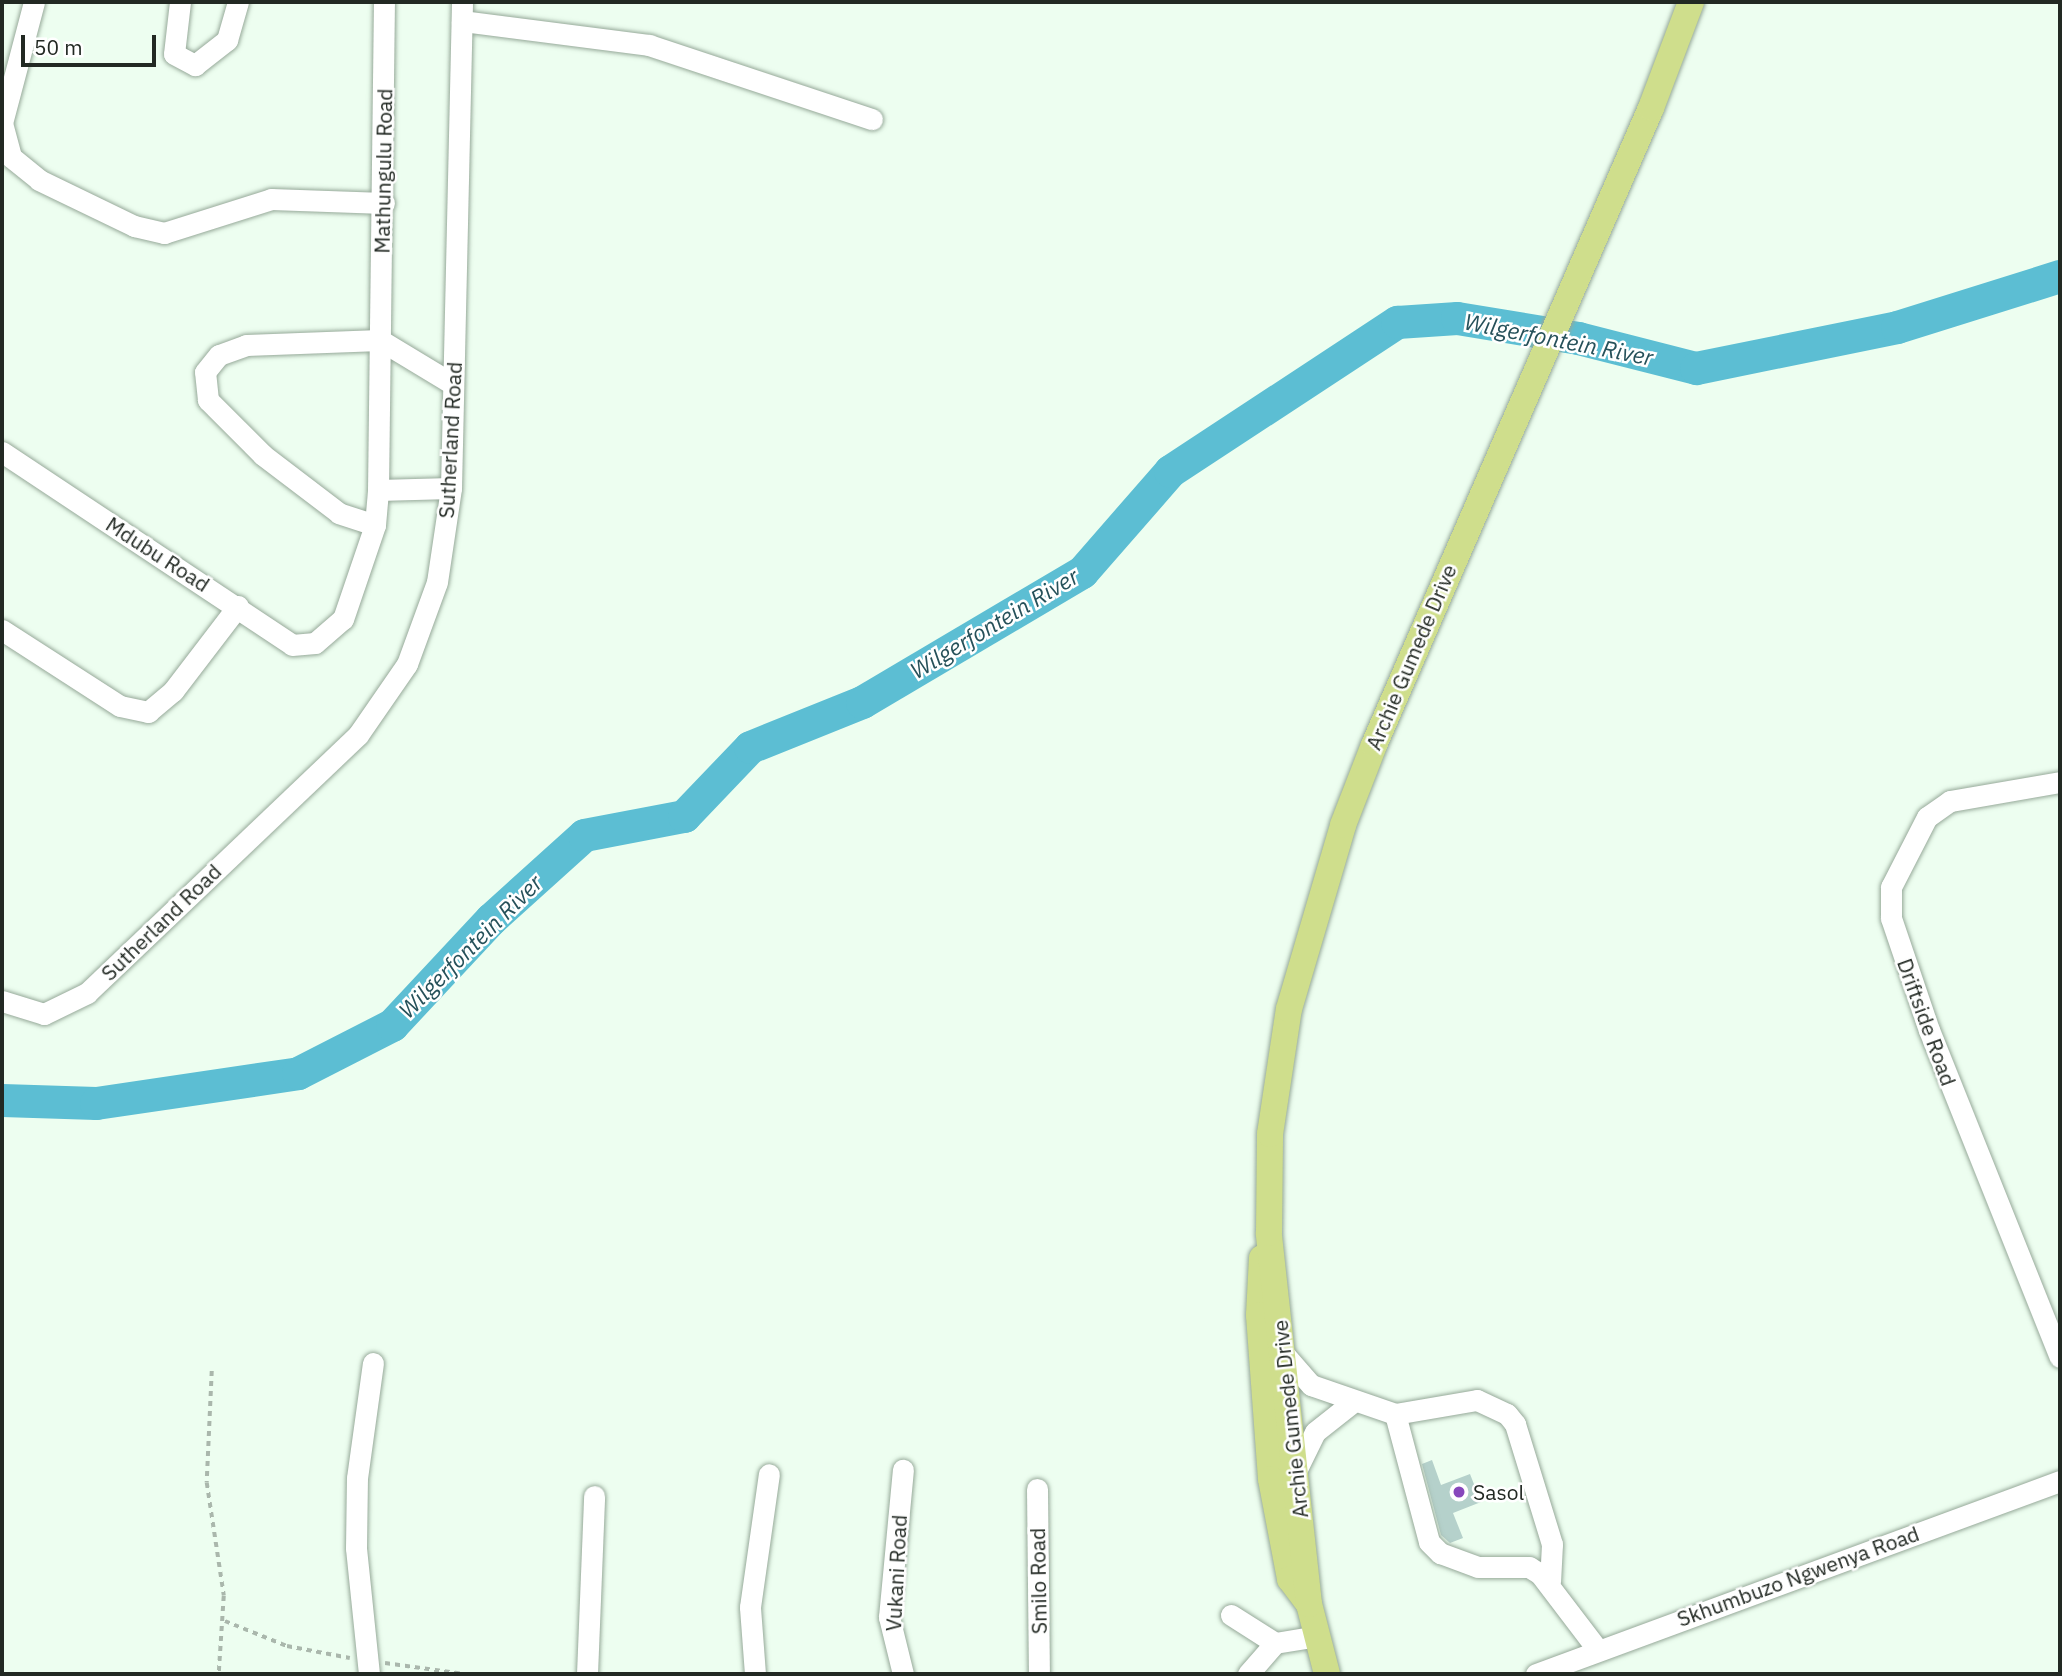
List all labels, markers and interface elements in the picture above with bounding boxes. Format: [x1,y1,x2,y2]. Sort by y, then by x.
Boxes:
scale bar [24,21,159,65]
text: 50 m [34,33,83,61]
street label: Mathungulu Road [369,88,397,254]
water label: Wilgerfontein River [1462,307,1656,371]
street label: Sutherland Road [433,361,467,519]
street label: Mdubu Road [101,511,215,597]
street label: Archie Gumede Drive [1361,560,1461,754]
water label: Wilgerfontein River [905,562,1083,684]
street label: Sutherland Road [96,858,226,986]
water label: Wilgerfontein River [393,869,547,1023]
street label: Driftside Road [1892,955,1962,1089]
street label: Archie Gumede Drive [1267,1319,1313,1519]
place label: Sasol [1473,1479,1524,1505]
marker: Sasol [1451,1484,1467,1500]
street label: Vukani Road [880,1514,912,1632]
street label: Skhumbuzo Ngwenya Road [1674,1520,1922,1632]
street label: Smilo Road [1024,1528,1052,1634]

